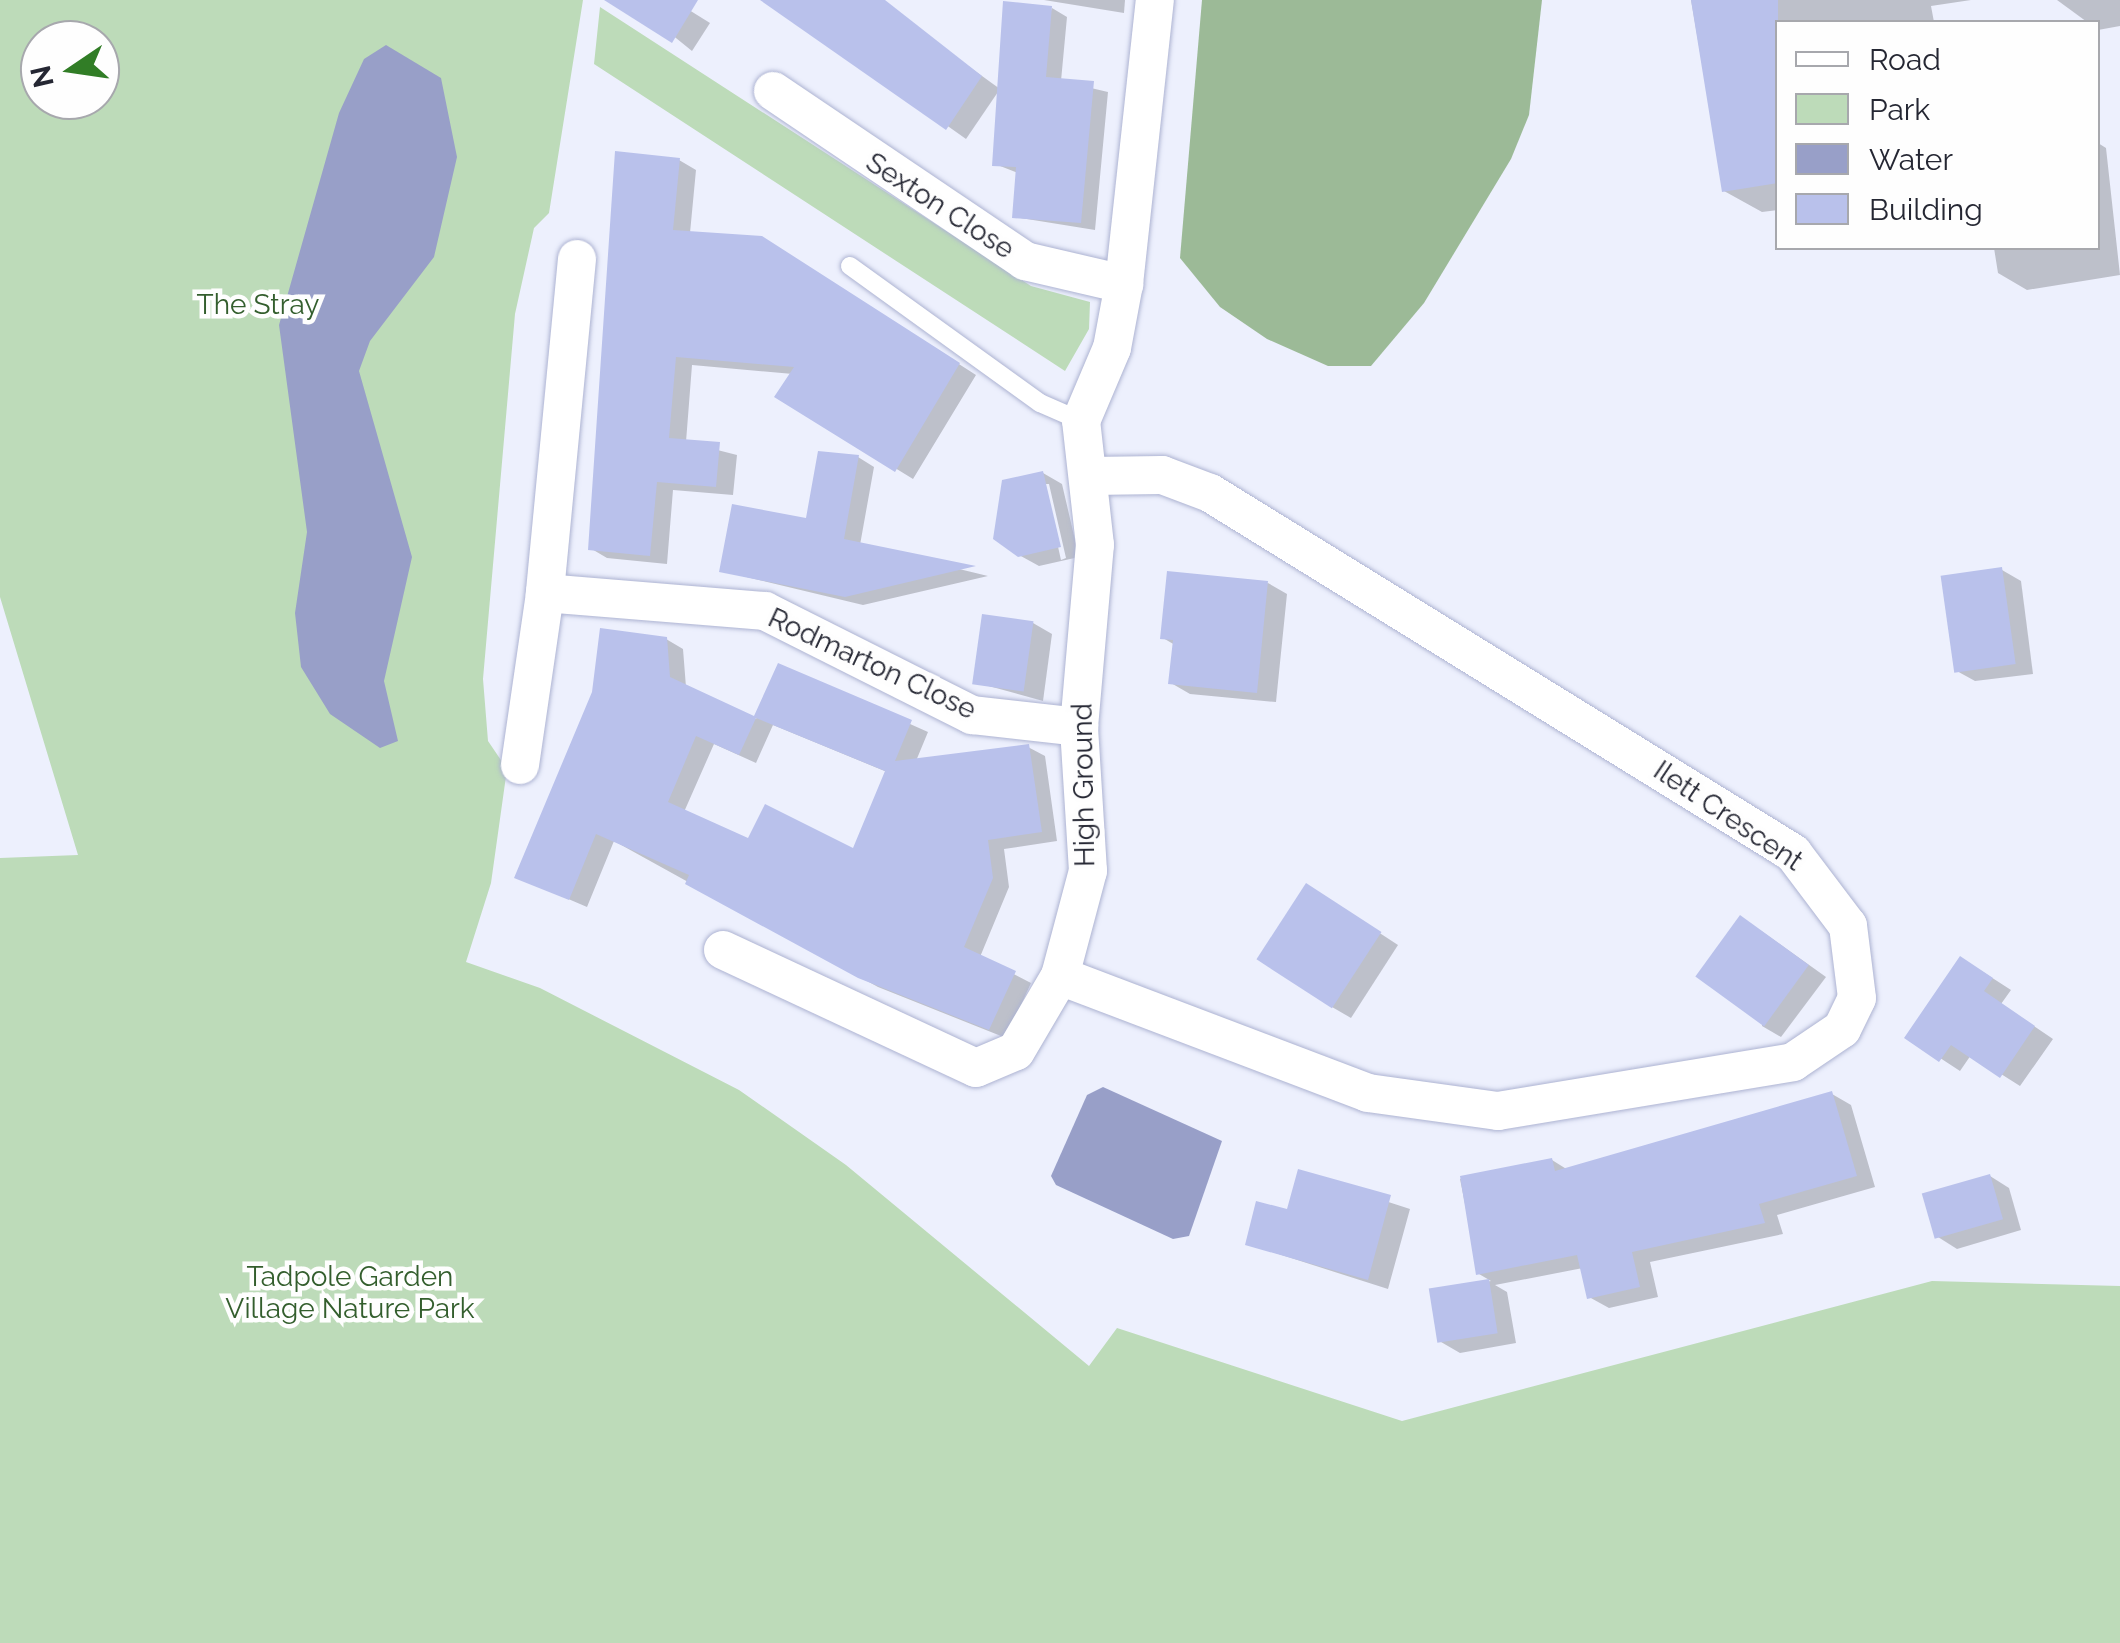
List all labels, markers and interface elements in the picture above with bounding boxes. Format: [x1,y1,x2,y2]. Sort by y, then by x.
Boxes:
north arrow [20,20,120,120]
legend [1775,20,2100,250]
text: Road [1869,42,1941,77]
text: N [24,62,61,91]
text: Park [1869,92,1930,127]
text: Water [1869,142,1953,177]
street label: Sexton Close [860,146,1020,266]
text: Building [1869,192,1983,227]
park label: The Stray [197,288,319,322]
street label: Rodmarton Close [763,601,981,727]
street label: High Ground [1066,703,1102,867]
street label: Ilett Crescent [1647,754,1809,878]
park label: Tadpole Garden Village Nature Park [225,1260,475,1326]

